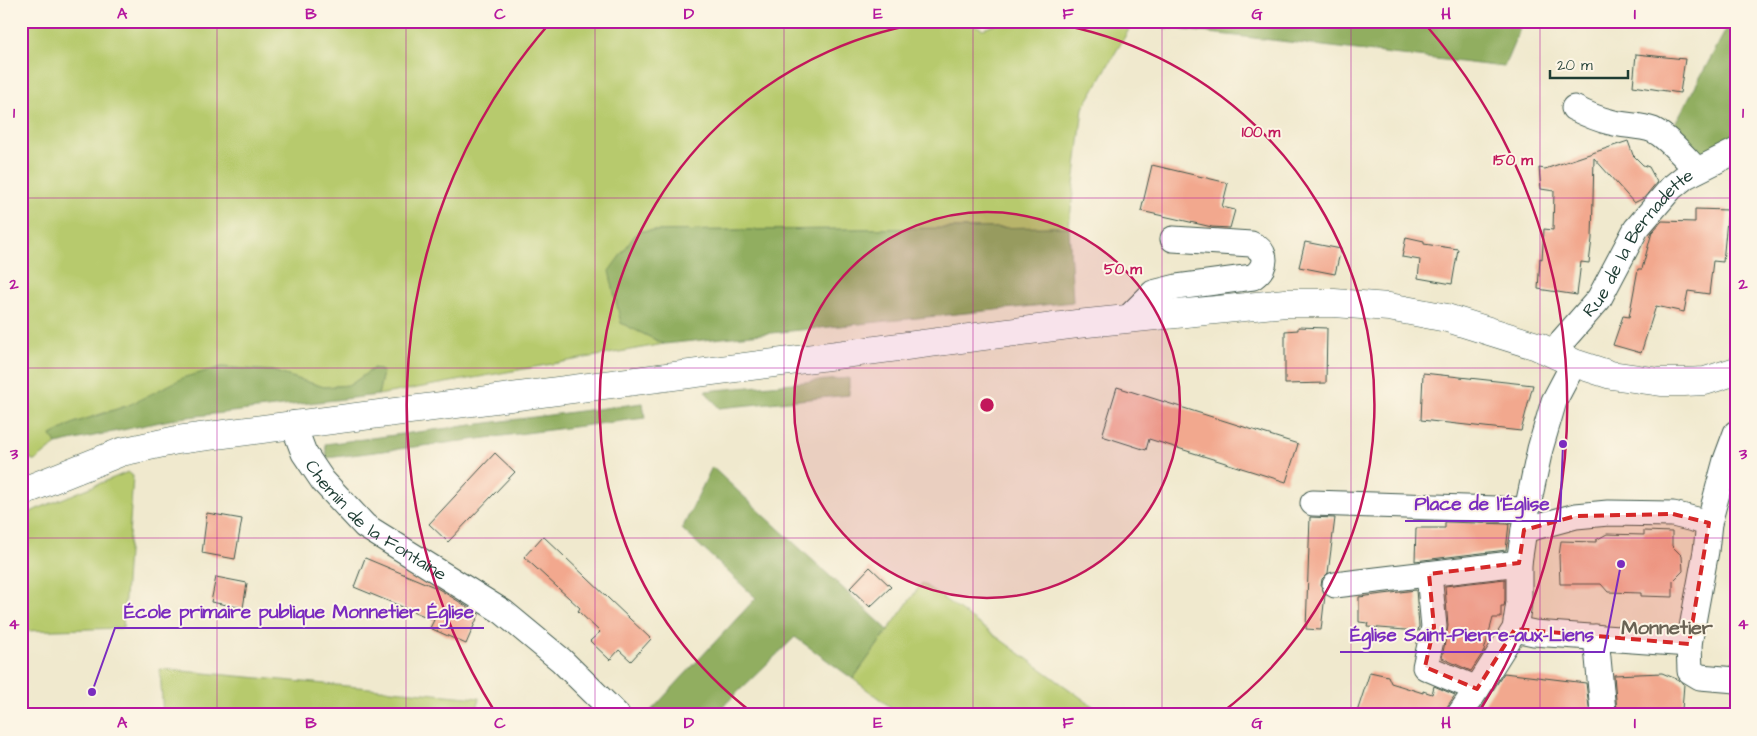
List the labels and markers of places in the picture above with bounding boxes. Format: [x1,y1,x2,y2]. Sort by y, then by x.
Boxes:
centre of rings [978,396,996,414]
callout: Place de l'Église [1405,487,1560,521]
callout: École primaire publique Monnetier Église [115,594,484,628]
callout: Église Saint-Pierre-aux-Liens [1340,618,1604,652]

